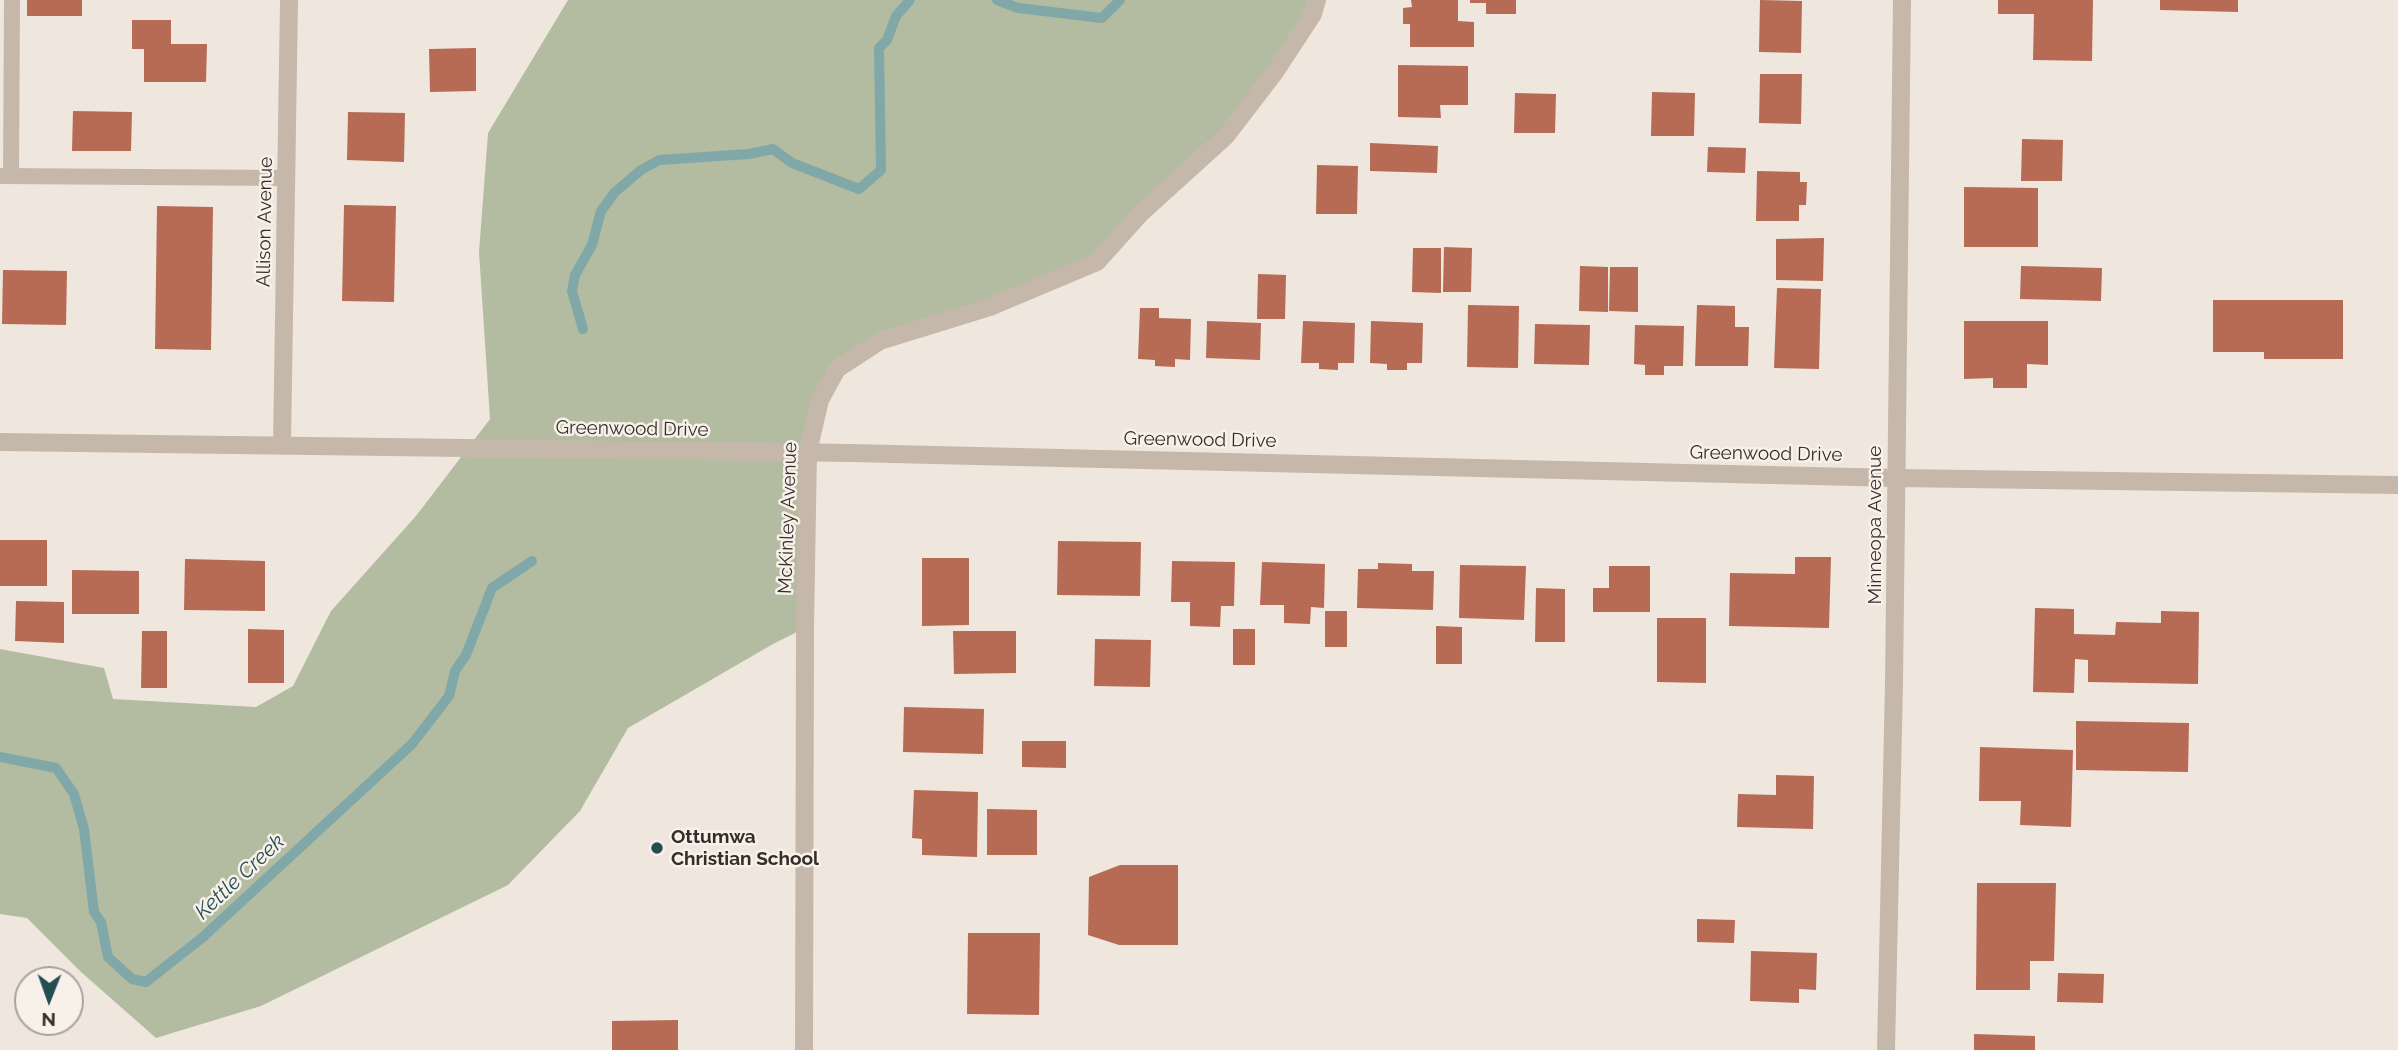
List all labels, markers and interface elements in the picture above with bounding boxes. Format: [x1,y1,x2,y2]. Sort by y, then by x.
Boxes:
street label: Allison Avenue [252,157,278,287]
street label: Greenwood Drive [555,416,709,442]
street label: Greenwood Drive [1123,427,1277,453]
street label: Greenwood Drive [1689,441,1843,467]
street label: McKinley Avenue [774,442,802,594]
street label: Minneopa Avenue [1864,445,1886,605]
place label: Ottumwa Christian School [671,826,819,870]
water label: Kettle Creek [190,829,290,925]
marker: Ottumwa Christian School [649,840,665,856]
north arrow [14,966,84,1036]
text: N [41,1009,56,1031]

